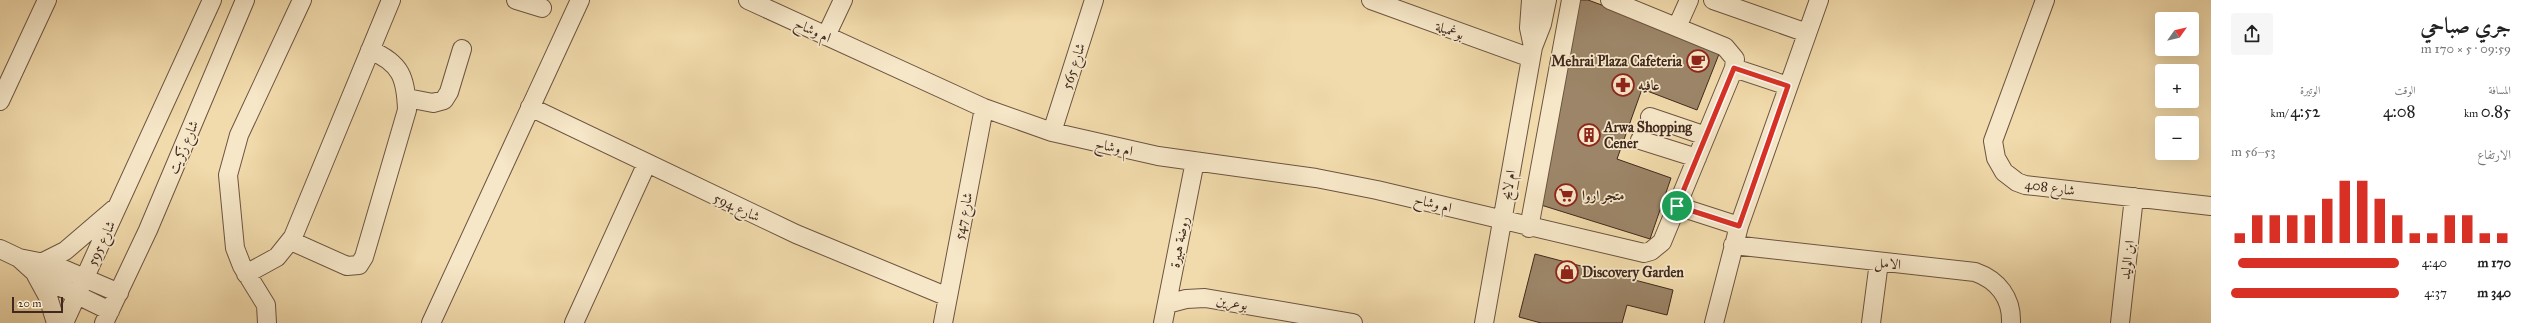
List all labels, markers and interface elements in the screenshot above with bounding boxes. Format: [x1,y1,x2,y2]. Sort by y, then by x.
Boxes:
north arrow [2155,12,2199,56]
map controls [2155,12,2199,160]
text: جري صباحي [2420,12,2511,39]
button: share [2231,13,2273,55]
street label: ام وشاح [790,15,834,50]
street label: بوغميلة [1432,17,1467,44]
street label: شارع 565 [1058,41,1092,92]
text: 09:59 · 5 × 170 m [2421,41,2511,57]
cafe icon: Mehrai Plaza Cafeteria [1685,48,1711,74]
place label: Mehrai Plaza Cafeteria [1551,53,1683,70]
button: + [2155,64,2199,108]
pharmacy icon: عافيه [1610,72,1636,98]
place label: عافيه [1638,77,1660,94]
text: الوتيرة [2300,84,2320,97]
text: الوقت [2395,84,2416,97]
text: المسافة [2489,84,2511,97]
text: 4:52 [2290,101,2320,122]
text: 4:08 [2383,101,2416,122]
text: 0.85 [2481,101,2511,122]
text: /km [2271,107,2290,120]
text: km [2464,107,2481,120]
button: − [2155,116,2199,160]
street label: شارع زكريت [165,118,205,178]
place label: Arwa Shopping Cener [1603,119,1692,152]
building icon: Arwa Shopping Cener [1576,122,1602,148]
street label: ام وشاح [1093,135,1134,164]
text: 53–56 m [2231,144,2276,160]
text: الارتفاع [2477,147,2511,163]
street label: ام لايح [1497,169,1523,202]
street label: شارع 408 [2023,176,2076,202]
supermarket icon: متجر اروا [1553,182,1579,208]
place label: متجر اروا [1582,187,1624,205]
street label: شارع 594 [710,189,763,228]
pin [1660,189,1694,223]
street label: شارع 547 [951,191,979,242]
street label: ام وشاح [1411,191,1454,220]
icon: arrive [1666,195,1688,217]
street label: روضة هبيرة [1166,215,1193,269]
street label: شارع 595 [84,218,122,270]
street label: ابن الوليد [2117,240,2138,281]
street label: الامل [1874,254,1902,275]
text: 4:40 [2422,255,2447,271]
text: 170 m [2478,255,2511,271]
shop icon: Discovery Garden [1554,259,1580,285]
place label: Discovery Garden [1582,264,1684,282]
text: 4:37 [2424,285,2447,301]
text: 340 m [2477,285,2511,301]
street label: بوعرين [1215,291,1249,315]
scale bar [12,295,63,314]
text: 20 m [18,297,41,310]

